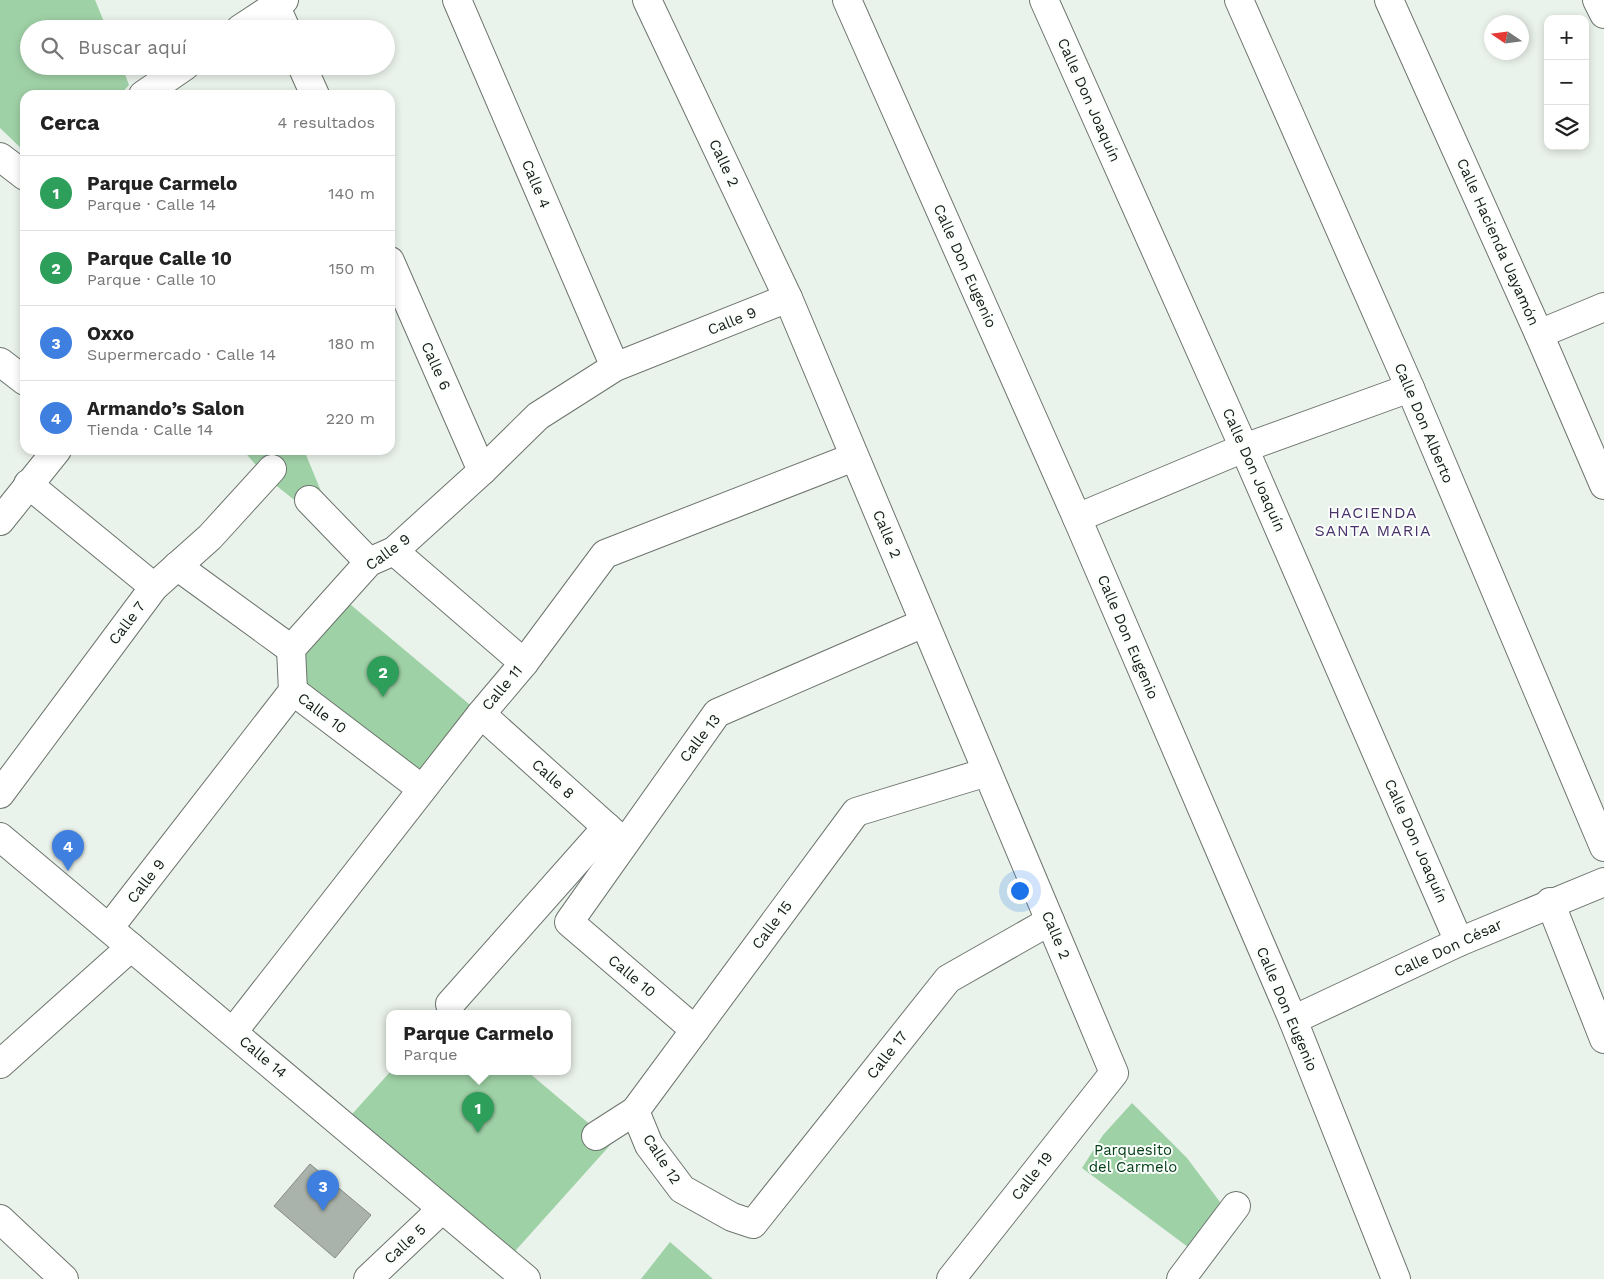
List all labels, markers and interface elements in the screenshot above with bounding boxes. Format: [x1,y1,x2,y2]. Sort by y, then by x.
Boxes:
north arrow [1484,15,1529,60]
map controls [1544,15,1589,150]
button: + [1544,15,1589,60]
search box [20,20,395,75]
icon: search [38,34,66,62]
street label: Calle Don Joaquín [1054,35,1124,165]
text: Buscar aquí [78,36,187,59]
button: − [1544,60,1589,105]
button: layers [1544,105,1589,150]
text: Cerca [40,110,99,135]
text: 4 resultados [278,113,375,132]
street label: Calle 2 [705,136,743,190]
street label: Calle Hacienda Uayamón [1453,156,1543,328]
street label: Calle 4 [518,157,554,211]
text: Parque Carmelo [87,172,237,195]
text: 1 [53,184,59,203]
text: 140 m [328,184,375,203]
text: Parque · Calle 14 [87,195,216,214]
street label: Calle Don Eugenio [930,201,1000,331]
text: Parque Calle 10 [87,247,232,270]
text: 2 [51,259,61,278]
text: 150 m [329,259,375,278]
text: Parque · Calle 10 [87,270,216,289]
street label: Calle 9 [705,303,759,339]
text: Oxxo [87,322,134,345]
text: 3 [51,334,61,353]
text: 180 m [328,334,375,353]
street label: Calle 6 [417,339,455,393]
text: Supermercado · Calle 14 [87,345,276,364]
street label: Calle Don Alberto [1391,360,1457,486]
text: Armando’s Salon [87,397,244,420]
street label: Calle Don Joaquín [1219,405,1289,535]
text: 4 [51,409,61,428]
text: 220 m [326,409,375,428]
text: Tienda · Calle 14 [87,420,213,439]
district label: HACIENDA SANTA MARIA [1314,503,1432,540]
street label: Calle 2 [869,507,905,561]
street label: Calle 9 [362,530,414,574]
street label: Calle Don Eugenio [1094,572,1162,702]
street label: Calle 7 [105,598,149,648]
pin: 2 [367,656,399,697]
street label: Calle 11 [478,662,526,714]
street label: Calle 10 [294,689,350,737]
street label: Calle 13 [676,710,724,766]
street label: Calle 8 [528,755,578,803]
street label: Calle Don Joaquín [1381,776,1451,906]
pin: 4 [52,830,84,871]
street label: Calle 9 [123,855,169,907]
your location [1007,878,1033,904]
street label: Calle 15 [748,897,796,953]
street label: Calle 2 [1038,908,1074,962]
street label: Calle Don César [1391,915,1505,981]
street label: Calle Don Eugenio [1253,944,1321,1074]
street label: Calle 10 [605,951,659,1001]
popup [386,1010,571,1075]
text: Parque Carmelo [403,1022,554,1045]
street label: Calle 17 [863,1028,911,1082]
street label: Calle 14 [236,1032,290,1082]
text: Parque [403,1045,458,1064]
pin: 1 [462,1092,494,1133]
street label: Calle 12 [639,1131,685,1187]
park label: Parquesito del Carmelo [1089,1141,1177,1176]
street label: Calle 19 [1008,1148,1056,1204]
pin: 3 [307,1170,339,1211]
street label: Calle 5 [380,1220,430,1268]

